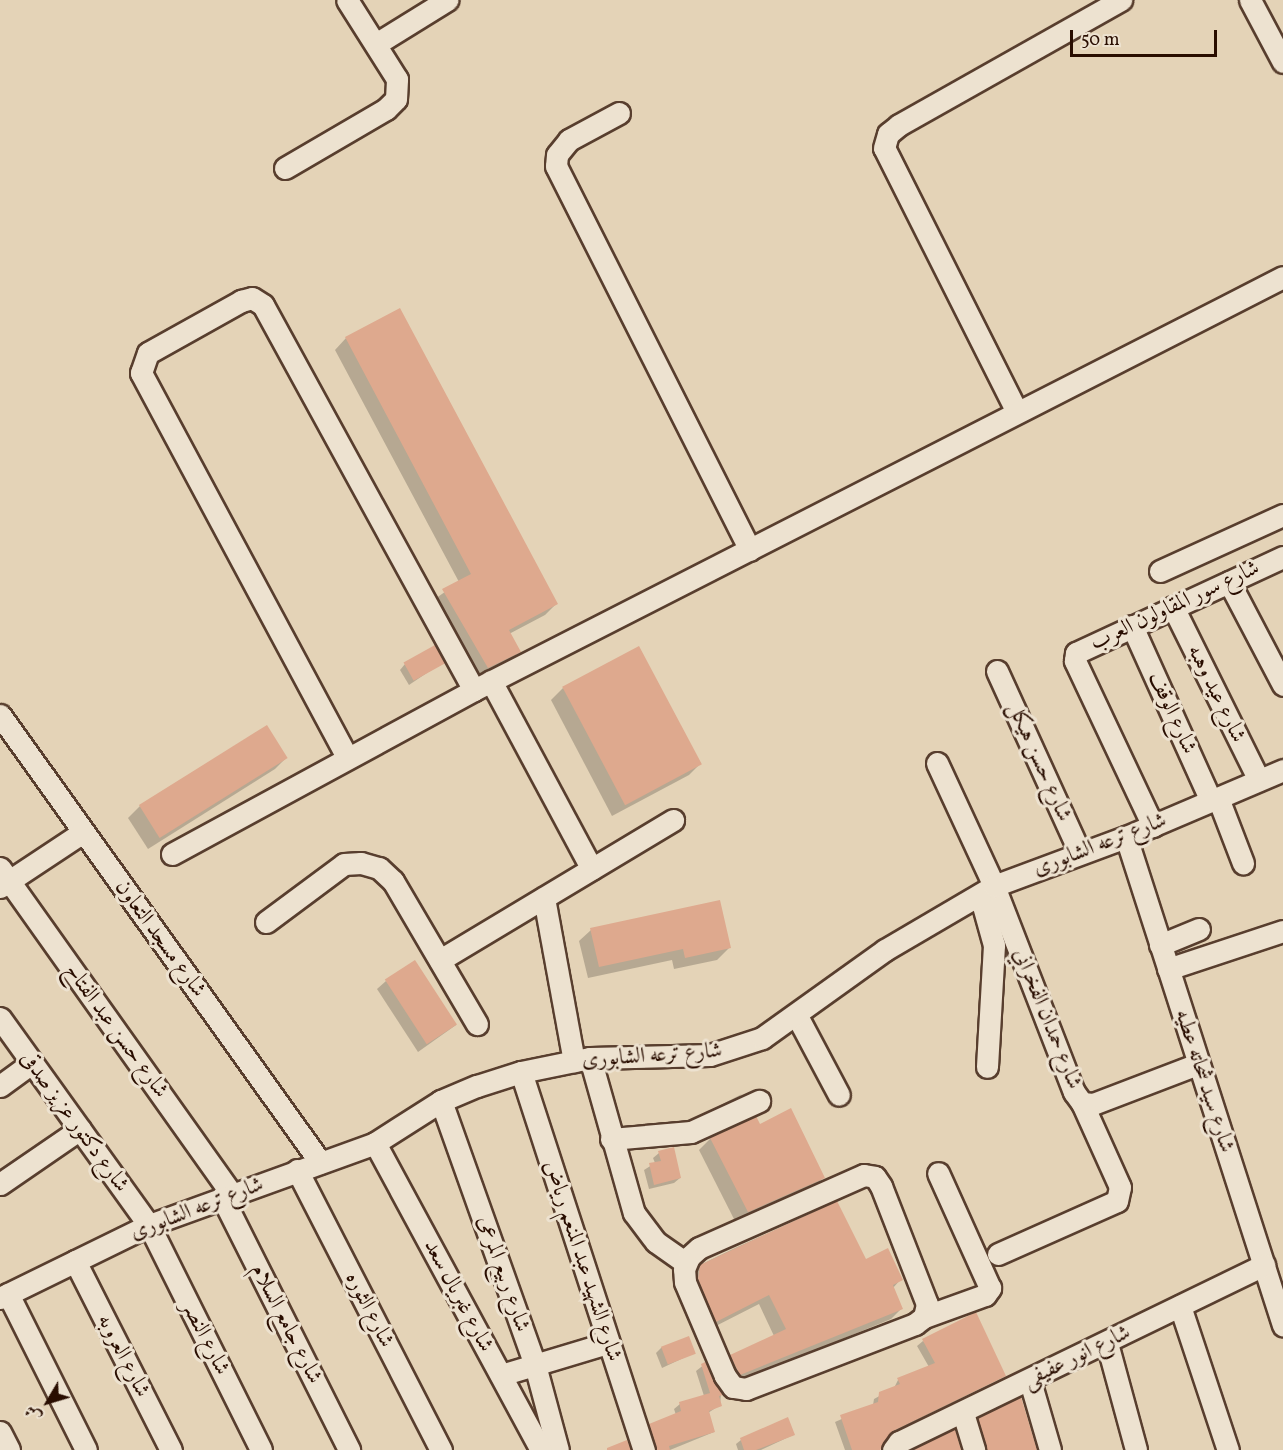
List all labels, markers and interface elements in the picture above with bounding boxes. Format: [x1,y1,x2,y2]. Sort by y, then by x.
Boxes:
scale bar [1073,18,1220,56]
text: 50 m [1081,28,1120,53]
street label: شارع سور المقاولون العرب [1086,555,1264,657]
street label: شارع عيد وهبه [1181,641,1251,747]
street label: شارع الوقف [1142,668,1202,758]
street label: شارع حسن هيكل [1001,698,1077,826]
street label: شارع ترعه الشابورى [1030,807,1170,883]
street label: شارع مسجد التعاون [109,875,211,1003]
street label: شارع حمدان الفخراني [1007,945,1087,1093]
street label: شارع حسن عبد الفتاح [58,959,174,1103]
street label: شارع سيد شحاته عطيه [1168,1006,1240,1156]
street label: شارع ترعه الشابورى [581,1038,723,1074]
street label: شارع دكتور عزيز صدقى [14,1046,134,1198]
street label: شارع الشهيد عبد المنعم رياض [537,1157,627,1365]
street label: شارع ترعه الشابورى [127,1171,267,1247]
street label: شارع ربيع المرعى [471,1212,535,1336]
street label: شارع غبريال سعد [417,1235,499,1357]
street label: شارع جامع السلام [244,1260,328,1388]
street label: شارع الثوره [339,1268,399,1352]
street label: شارع النصر [175,1296,235,1380]
street label: شارع العروبه [91,1310,155,1402]
street label: شارع انور عفيفى [1019,1320,1135,1394]
north arrow [18,1372,78,1432]
text: ش [20,1400,47,1426]

